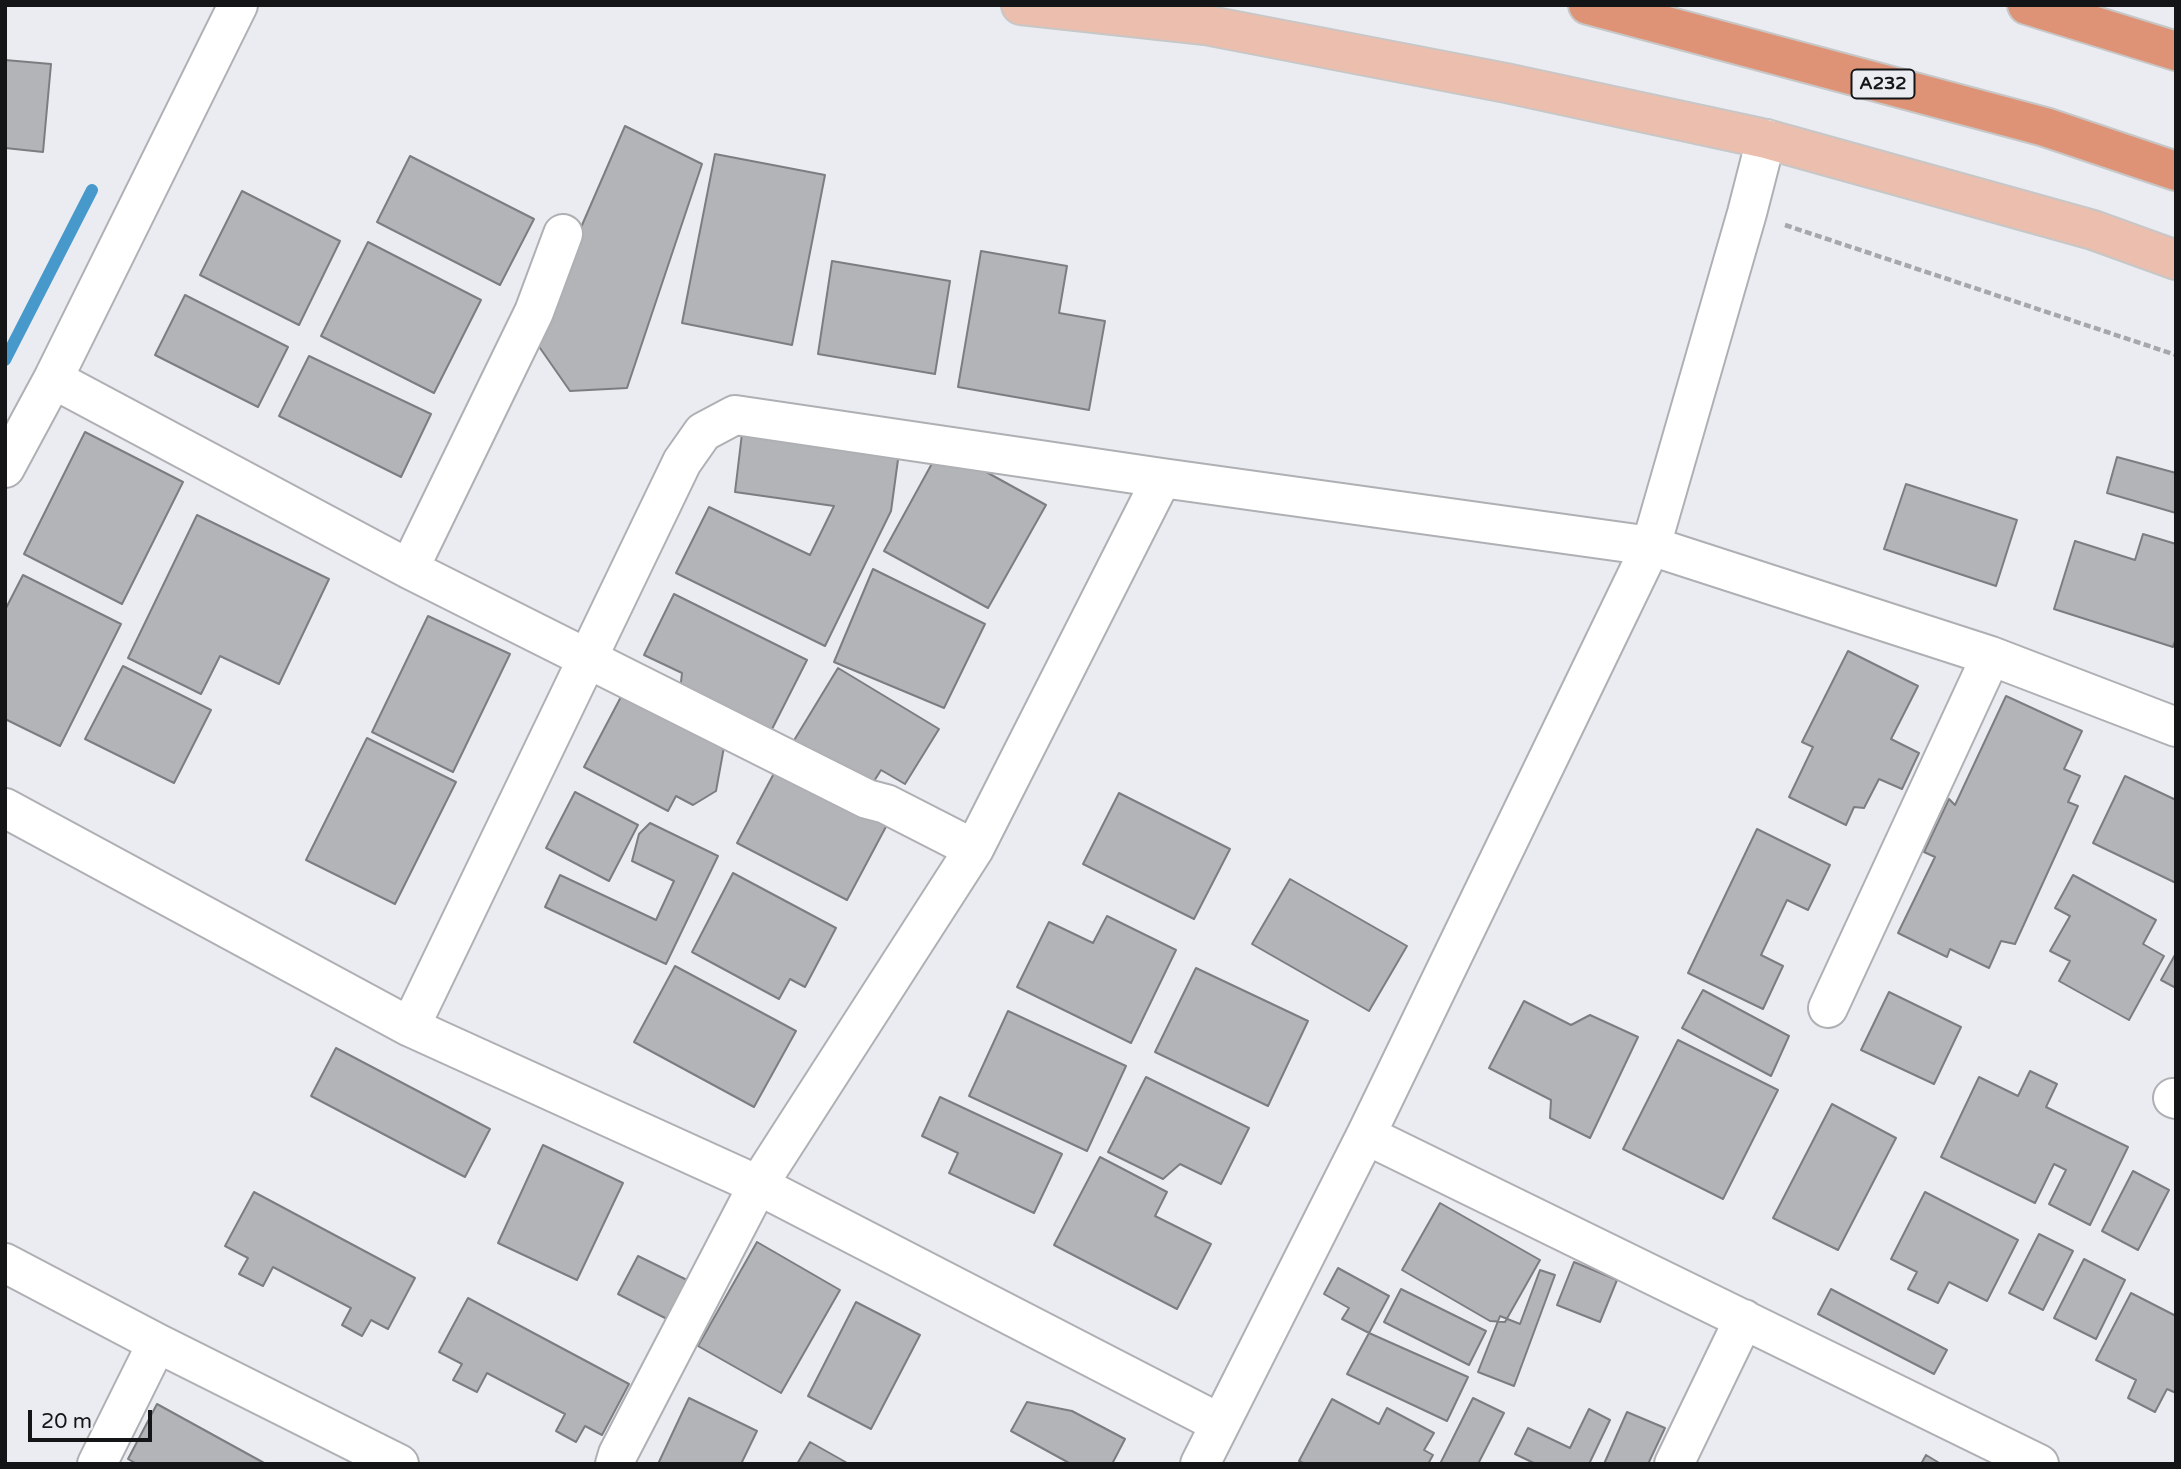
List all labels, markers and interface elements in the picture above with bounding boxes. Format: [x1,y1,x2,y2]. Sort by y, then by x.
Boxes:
road number: A232 [1852,70,1914,98]
scale bar [32,1396,156,1440]
text: 20 m [41,1409,92,1434]

